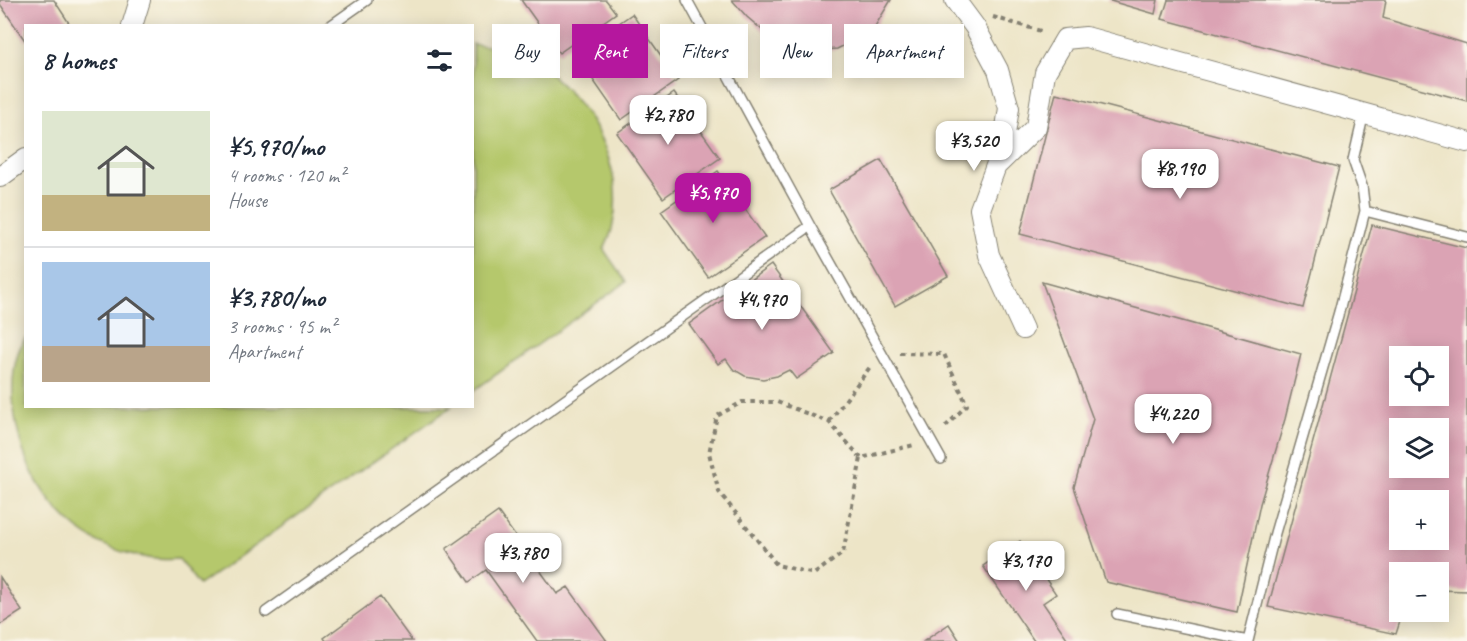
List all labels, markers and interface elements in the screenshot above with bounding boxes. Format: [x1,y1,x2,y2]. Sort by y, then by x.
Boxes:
chip: Buy [492,24,560,78]
chip: Rent [572,24,648,78]
chip: Filters [660,24,748,78]
chip: New [760,24,832,78]
chip: Apartment [844,24,964,78]
text: 8 homes [42,44,115,77]
icon: filters [423,44,456,77]
pin: ¥2,780 [619,95,717,146]
text: ¥2,780 [644,102,692,127]
pin: ¥3,520 [925,121,1023,172]
text: ¥3,520 [950,128,998,153]
text: ¥5,970/mo [228,130,324,163]
icon: home [90,135,162,207]
pin: ¥8,190 [1131,149,1229,200]
text: ¥8,190 [1156,156,1204,181]
text: 4 rooms · 120 m² [228,163,345,188]
pin: ¥5,970 [664,173,762,224]
text: ¥5,970 [689,180,737,205]
text: House [228,188,267,213]
pin: ¥4,970 [713,280,811,331]
text: ¥3,780/mo [228,281,325,314]
icon: home [90,286,162,358]
text: ¥4,970 [738,287,786,312]
text: 3 rooms · 95 m² [228,314,336,339]
text: Apartment [228,339,301,364]
map controls [1389,346,1449,622]
button: locate [1389,346,1449,406]
pin: ¥4,220 [1124,394,1222,445]
text: ¥4,220 [1149,401,1197,426]
button: layers [1389,418,1449,478]
button: + [1389,490,1449,550]
pin: ¥3,780 [474,533,572,584]
text: ¥3,780 [499,540,547,565]
pin: ¥3,170 [977,541,1075,592]
text: ¥3,170 [1002,548,1050,573]
button: − [1389,562,1449,622]

